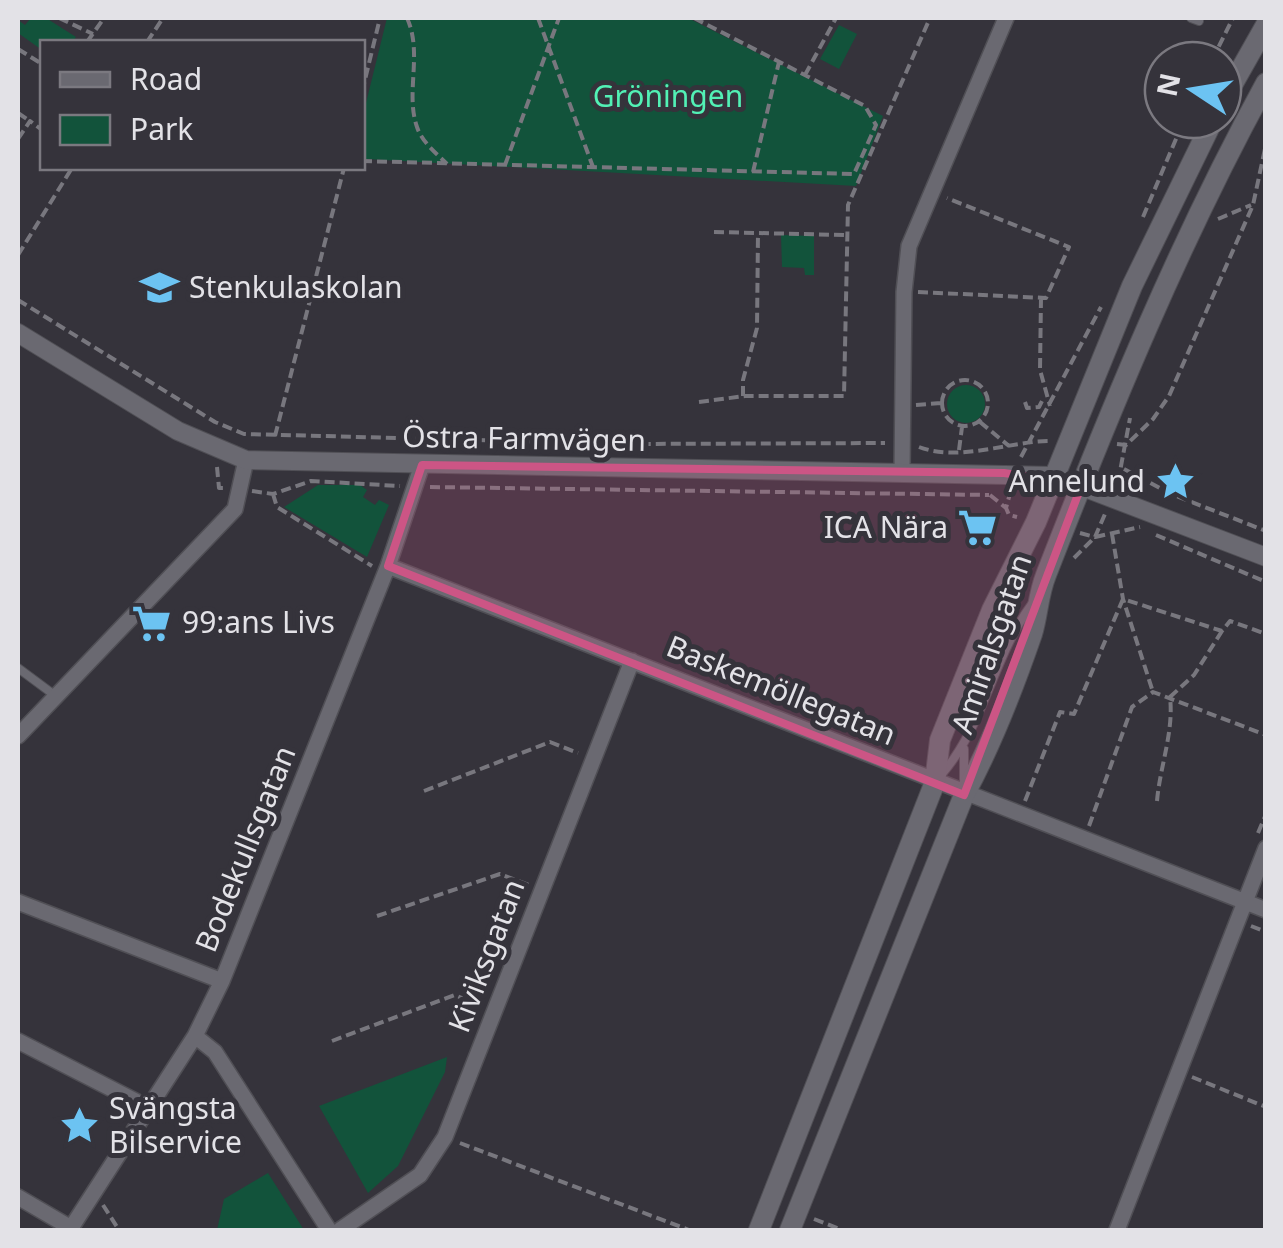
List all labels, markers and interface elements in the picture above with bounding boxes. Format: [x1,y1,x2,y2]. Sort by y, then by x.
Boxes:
legend [40,40,365,170]
north arrow [1143,40,1243,140]
text: Road [130,58,202,99]
text: N [1147,70,1189,100]
park label: Gröningen [593,75,743,116]
text: Park [130,108,193,149]
place label: Stenkulaskolan [189,266,403,307]
school or university icon: Stenkulaskolan [138,267,180,309]
street label: Östra Farmvägen [402,415,646,460]
place label: Annelund [1009,460,1145,501]
place icon: Annelund [1154,461,1196,503]
place label: ICA Nära [824,506,948,547]
supermarket icon: ICA Nära [957,507,999,549]
street label: Amiralsgatan [941,548,1040,739]
place label: 99:ans Livs [182,601,335,642]
supermarket icon: 99:ans Livs [131,602,173,644]
street label: Baskemöllegatan [661,625,902,754]
street label: Bodekullsgatan [185,739,305,958]
street label: Kiviksgatan [438,873,534,1038]
place label: Svängsta Bilservice [109,1087,242,1162]
place icon: Svängsta Bilservice [58,1105,100,1147]

